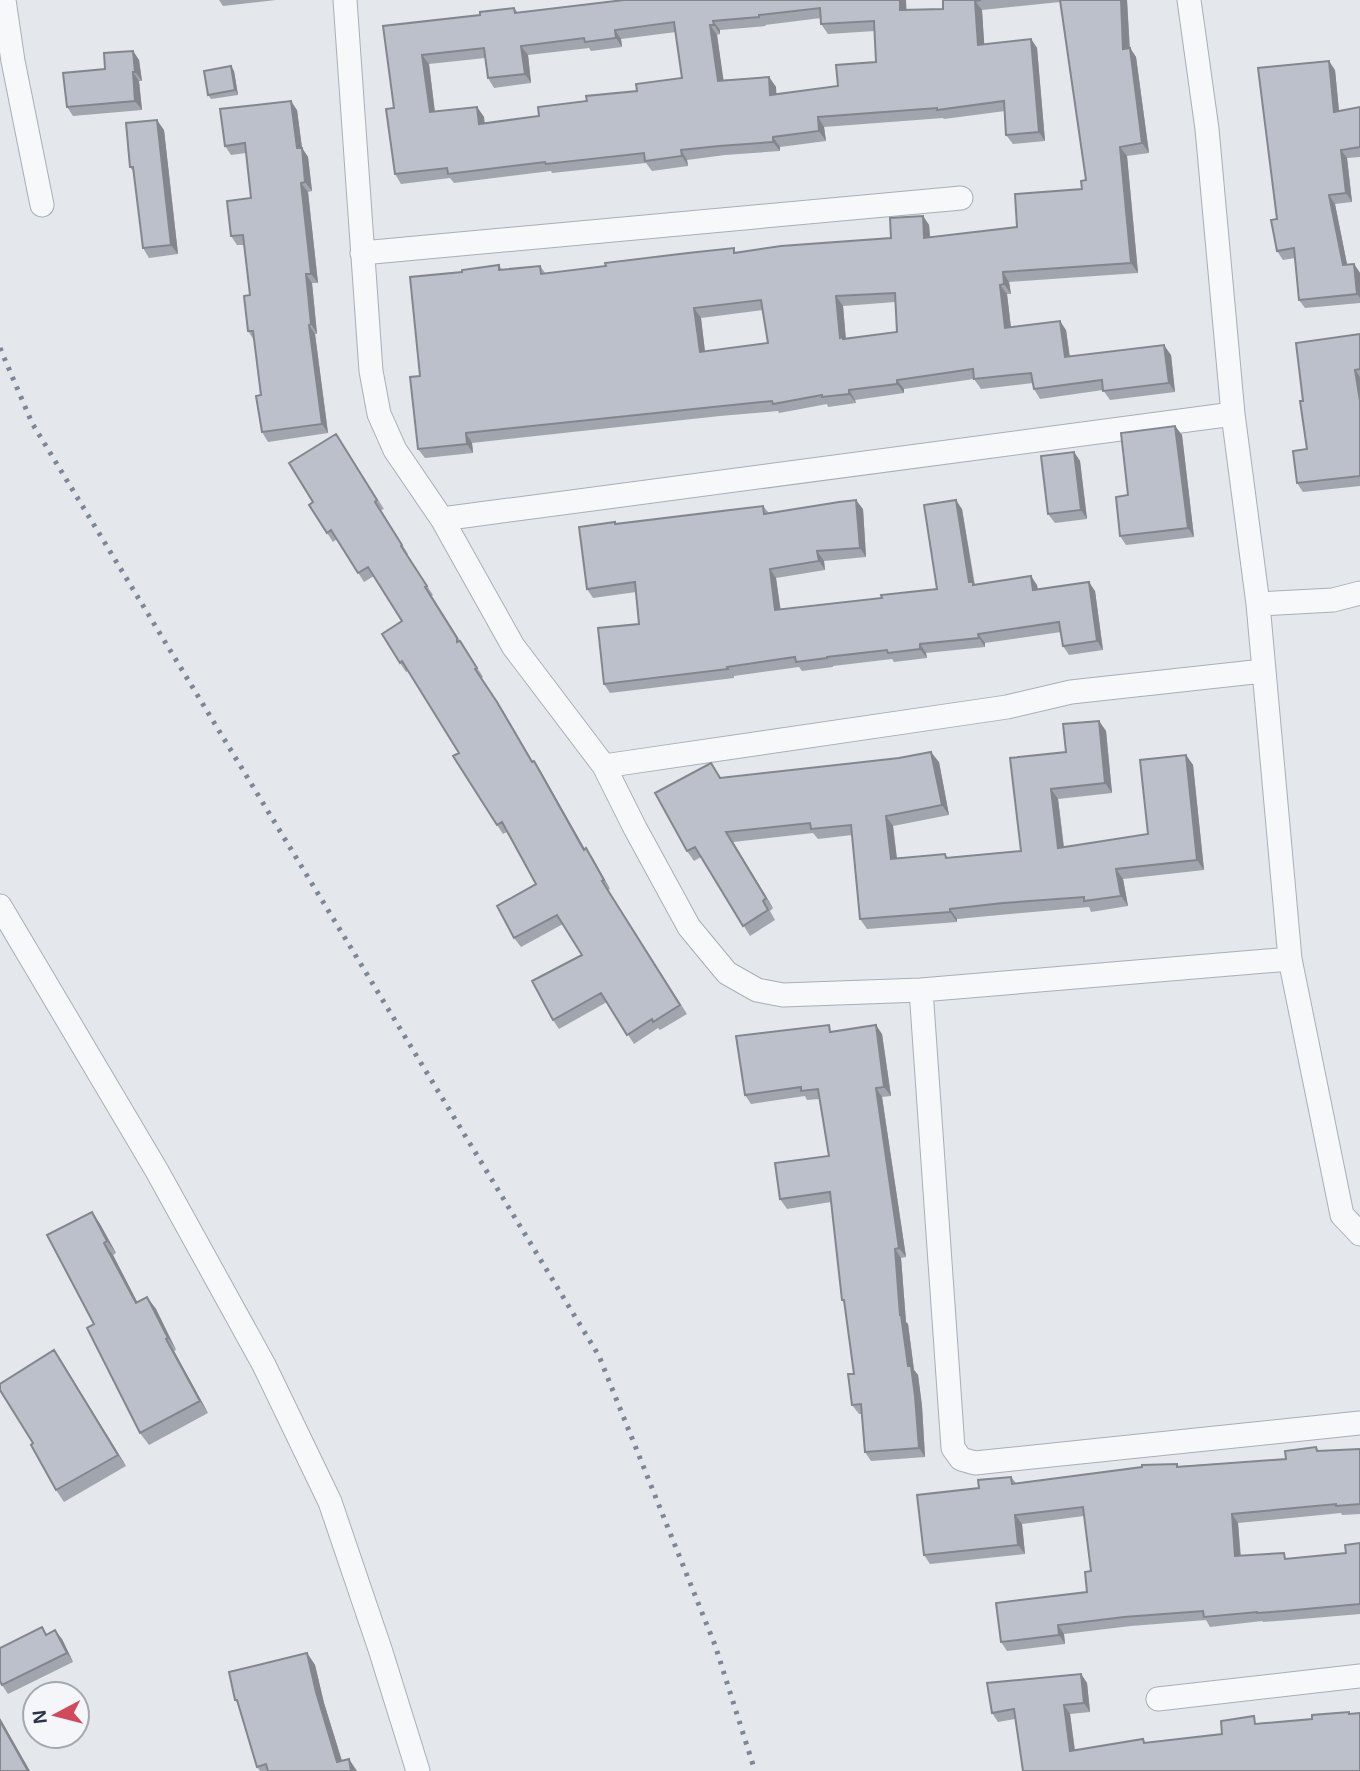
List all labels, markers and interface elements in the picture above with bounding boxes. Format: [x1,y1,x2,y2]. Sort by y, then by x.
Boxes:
north arrow [21,1680,91,1750]
text: N [28,1709,51,1725]

